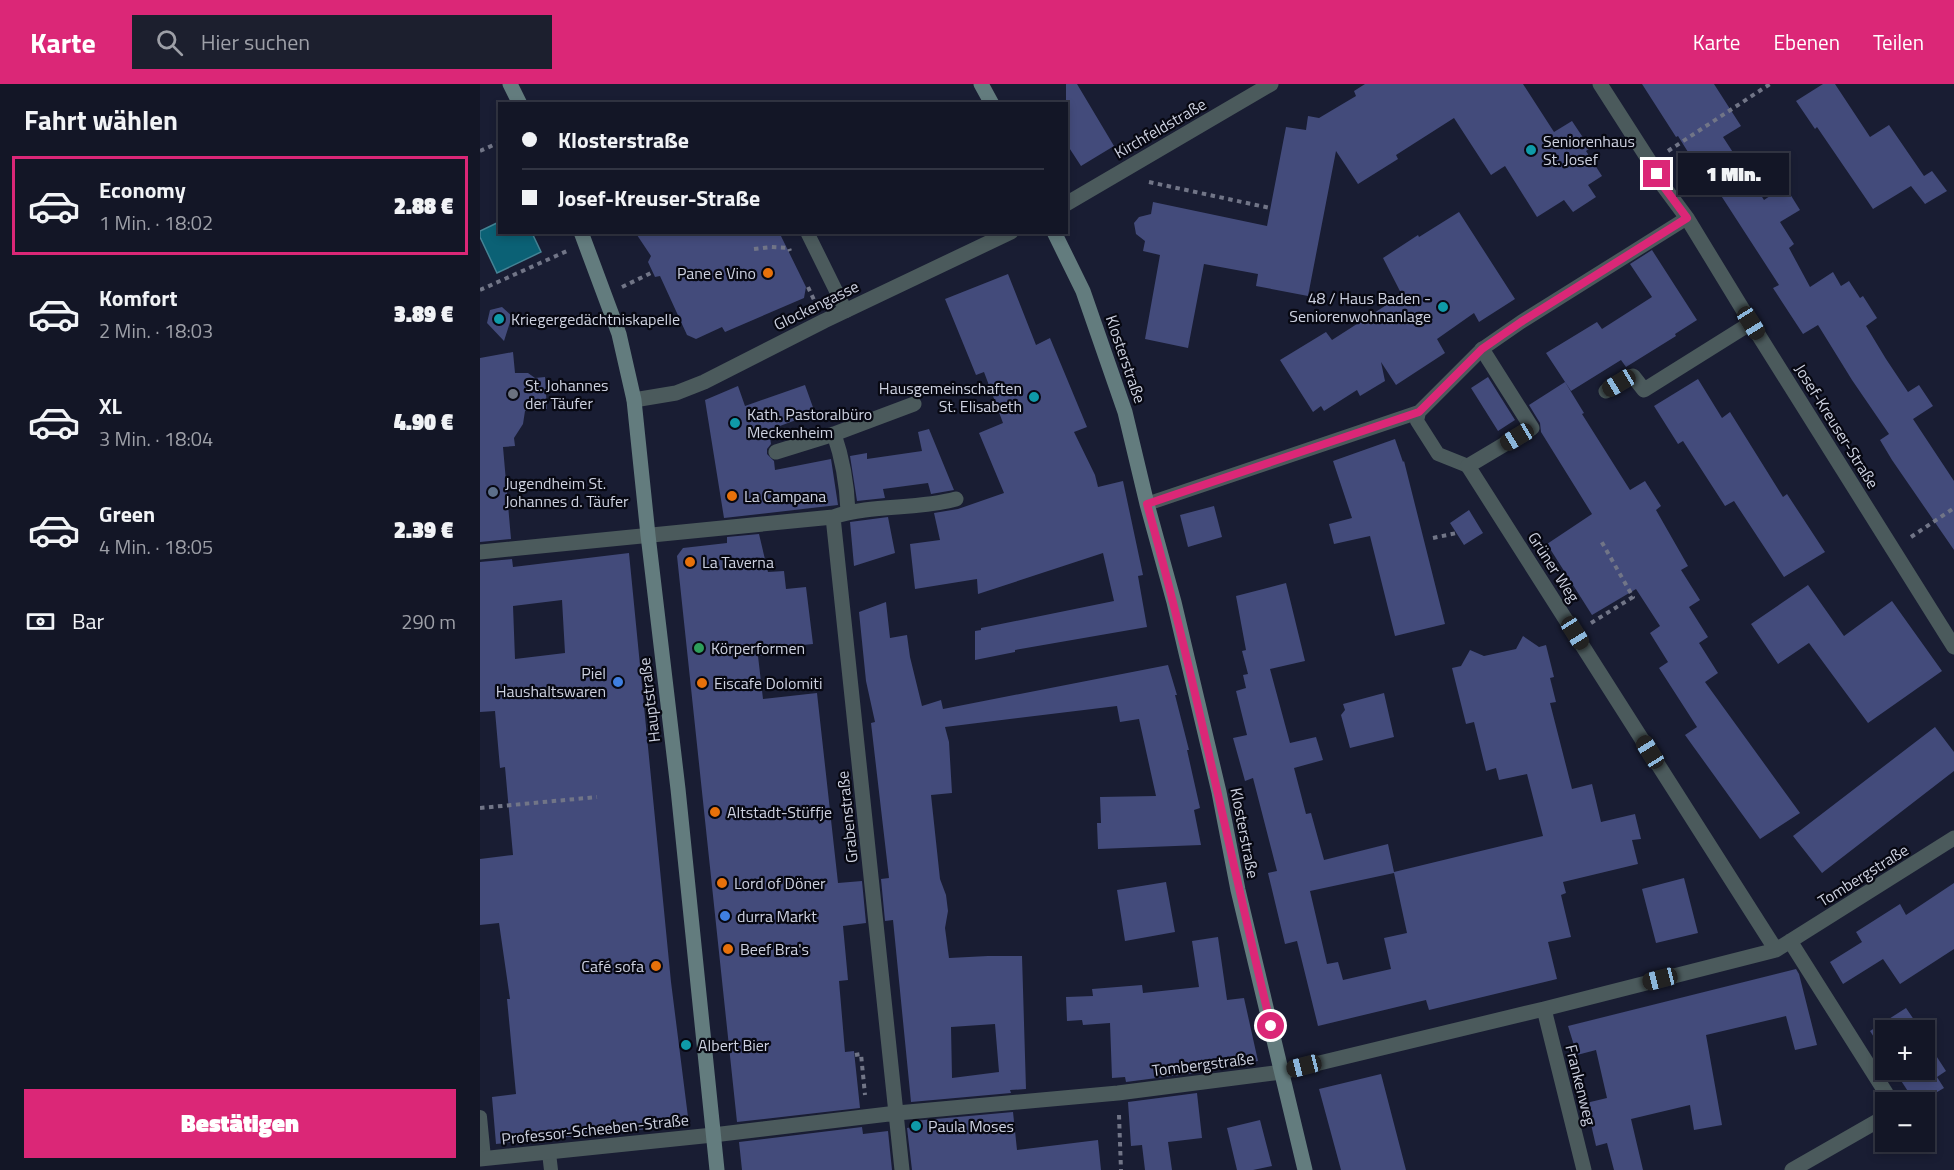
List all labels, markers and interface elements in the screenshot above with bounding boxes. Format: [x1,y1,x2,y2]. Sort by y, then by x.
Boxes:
search box [132,15,552,69]
text: Karte [30,21,96,64]
text: Hier suchen [201,25,310,59]
icon: search [153,26,186,59]
text: Karte [1693,26,1740,58]
text: Ebenen [1773,26,1840,58]
text: Teilen [1873,26,1924,58]
street label: Kirchfeldstraße [1109,92,1211,164]
text: Fahrt wählen [24,99,178,140]
text: Klosterstraße [558,123,689,157]
place label: Seniorenhaus St. Josef [1543,129,1635,171]
marker: Seniorenhaus St. Josef [1524,143,1538,157]
callout: 1 Min. [1678,153,1789,195]
text: 1 Min. [1706,158,1761,189]
route end [1643,160,1670,187]
text: Economy [99,173,186,207]
icon: car [27,179,81,233]
text: Josef-Kreuser-Straße [558,181,760,215]
text: 2.88 € [394,189,453,223]
text: 1 Min. · 18:02 [99,207,213,238]
place label: Pane e Vino [677,261,756,285]
marker: Pane e Vino [761,266,775,280]
street label: Glockengasse [769,274,863,336]
text: Komfort [99,281,178,315]
place label: 48 / Haus Baden - Seniorenwohnanlage [1289,286,1431,328]
icon: car [27,287,81,341]
text: 3.89 € [394,297,453,331]
marker: 48 / Haus Baden - Seniorenwohnanlage [1436,300,1450,314]
car [1734,303,1768,343]
place label: Kriegergedächtniskapelle [511,307,680,331]
marker: Kriegergedächtniskapelle [492,312,506,326]
street label: Klosterstraße [1100,312,1152,406]
text: 2 Min. · 18:03 [99,315,213,346]
street label: Josef-Kreuser-Straße [1789,359,1885,493]
car [1599,366,1639,400]
place label: St. Johannes der Täufer [525,373,608,415]
place label: Hausgemeinschaften St. Elisabeth [879,376,1022,418]
marker: St. Johannes der Täufer [506,387,520,401]
text: XL [99,389,122,423]
marker: Hausgemeinschaften St. Elisabeth [1027,390,1041,404]
icon: car [27,395,81,449]
place label: Kath. Pastoralbüro Meckenheim [747,402,872,444]
text: 4.90 € [394,405,453,439]
marker: Kath. Pastoralbüro Meckenheim [728,416,742,430]
car [1497,420,1537,454]
text: 3 Min. · 18:04 [99,423,213,454]
place label: Jugendheim St. Johannes d. Täufer [505,471,629,513]
place label: La Campana [744,484,826,508]
marker: Jugendheim St. Johannes d. Täufer [486,485,500,499]
marker: La Campana [725,489,739,503]
text: Green [99,497,155,531]
icon: car [27,503,81,557]
text: 2.39 € [394,513,453,547]
street label: Grüner Weg [1522,527,1586,607]
text: 4 Min. · 18:05 [99,531,213,562]
place label: La Taverna [702,550,774,574]
marker: La Taverna [683,555,697,569]
text: Bar [72,604,104,638]
icon: cash [24,605,57,638]
text: 290 m [401,606,456,637]
car [1558,613,1592,653]
place label: Körperformen [711,636,805,660]
marker: Körperformen [692,641,706,655]
street label: Hauptstraße [632,656,666,744]
place label: Piel Haushaltswaren [496,661,606,703]
place label: Eiscafe Dolomiti [714,671,822,695]
marker: Piel Haushaltswaren [611,675,625,689]
marker: Eiscafe Dolomiti [695,676,709,690]
car [1633,732,1667,772]
street label: Grabenstraße [830,770,864,864]
street label: Klosterstraße [1224,786,1266,880]
place label: Altstadt-Stüffje [727,800,832,824]
marker: Altstadt-Stüffje [708,805,722,819]
street label: Tombergstraße [1813,838,1913,912]
place label: Lord of Döner [734,871,826,895]
marker: Lord of Döner [715,876,729,890]
place label: durra Markt [737,904,817,928]
marker: durra Markt [718,909,732,923]
place label: Beef Bra's [740,937,809,961]
marker: Beef Bra's [721,942,735,956]
place label: Café sofa [581,954,644,978]
marker: Café sofa [649,959,663,973]
car [1640,966,1680,992]
route start [1257,1012,1284,1039]
map controls [1875,1020,1935,1152]
button: + [1875,1020,1935,1080]
place label: Albert Bier [698,1033,770,1057]
marker: Albert Bier [679,1038,693,1052]
street label: Frankenweg [1559,1042,1603,1128]
street label: Tombergstraße [1151,1046,1255,1082]
car [1284,1053,1324,1079]
button: Bestätigen [24,1089,456,1158]
button: − [1875,1092,1935,1152]
street label: Professor-Scheeben-Straße [500,1107,690,1151]
place label: Paula Moses [928,1114,1014,1138]
marker: Paula Moses [909,1119,923,1133]

